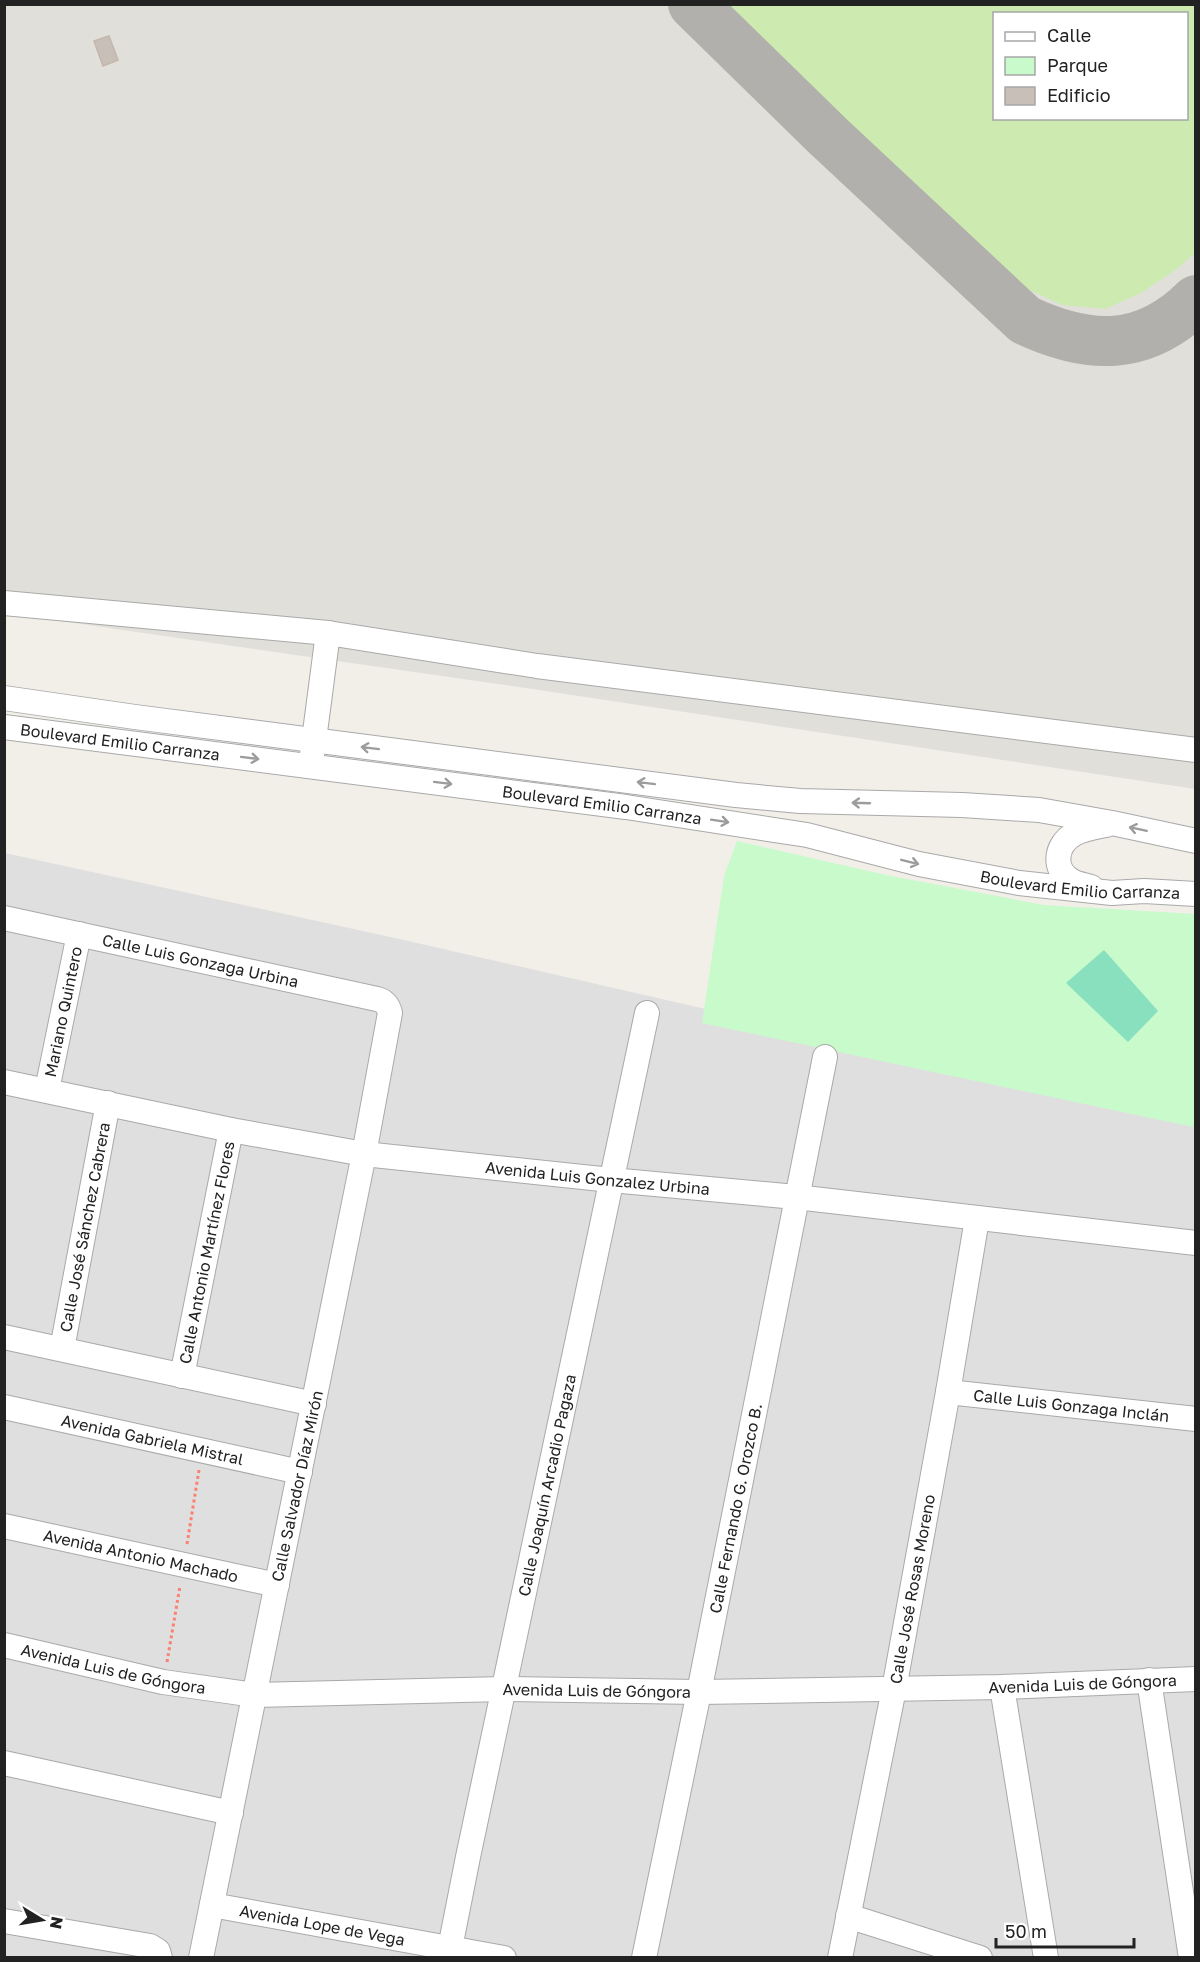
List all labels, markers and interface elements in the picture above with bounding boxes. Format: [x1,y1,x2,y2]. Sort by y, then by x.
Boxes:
legend [993,12,1188,120]
text: Calle [1047,24,1091,46]
text: Parque [1047,54,1108,76]
text: Edificio [1047,84,1111,106]
street label: Boulevard Emilio Carranza [19,719,221,765]
one-way arrow [360,742,380,753]
one-way arrow [240,753,259,764]
one-way arrow [637,777,657,788]
one-way arrow [433,778,453,789]
street label: Boulevard Emilio Carranza [501,781,703,829]
one-way arrow [852,797,872,808]
one-way arrow [709,816,729,827]
one-way arrow [1129,823,1149,834]
one-way arrow [900,856,919,868]
street label: Boulevard Emilio Carranza [979,866,1181,903]
street label: Calle Luis Gonzaga Urbina [100,930,300,992]
street label: Mariano Quintero [40,945,86,1079]
street label: Calle José Sánchez Cabrera [55,1121,114,1334]
street label: Calle Antonio Martínez Flores [175,1139,239,1366]
street label: Avenida Luis Gonzalez Urbina [484,1157,711,1199]
street label: Calle Joaquín Arcadio Pagaza [514,1372,580,1598]
street label: Calle Luis Gonzaga Inclán [972,1385,1170,1426]
street label: Calle Salvador Díaz Mirón [267,1389,327,1583]
street label: Calle Fernando G. Orozco B. [705,1401,766,1615]
street label: Avenida Gabriela Mistral [59,1410,246,1469]
street label: Calle José Rosas Moreno [885,1493,939,1685]
street label: Avenida Antonio Machado [42,1525,240,1586]
street label: Avenida Luis de Góngora [19,1639,207,1698]
street label: Avenida Luis de Góngora [988,1670,1177,1697]
street label: Avenida Luis de Góngora [502,1679,691,1702]
north arrow [12,1890,72,1950]
street label: Avenida Lope de Vega [238,1900,406,1950]
scale bar [996,1911,1134,1949]
text: N [46,1915,68,1931]
text: 50 m [1005,1920,1047,1942]

